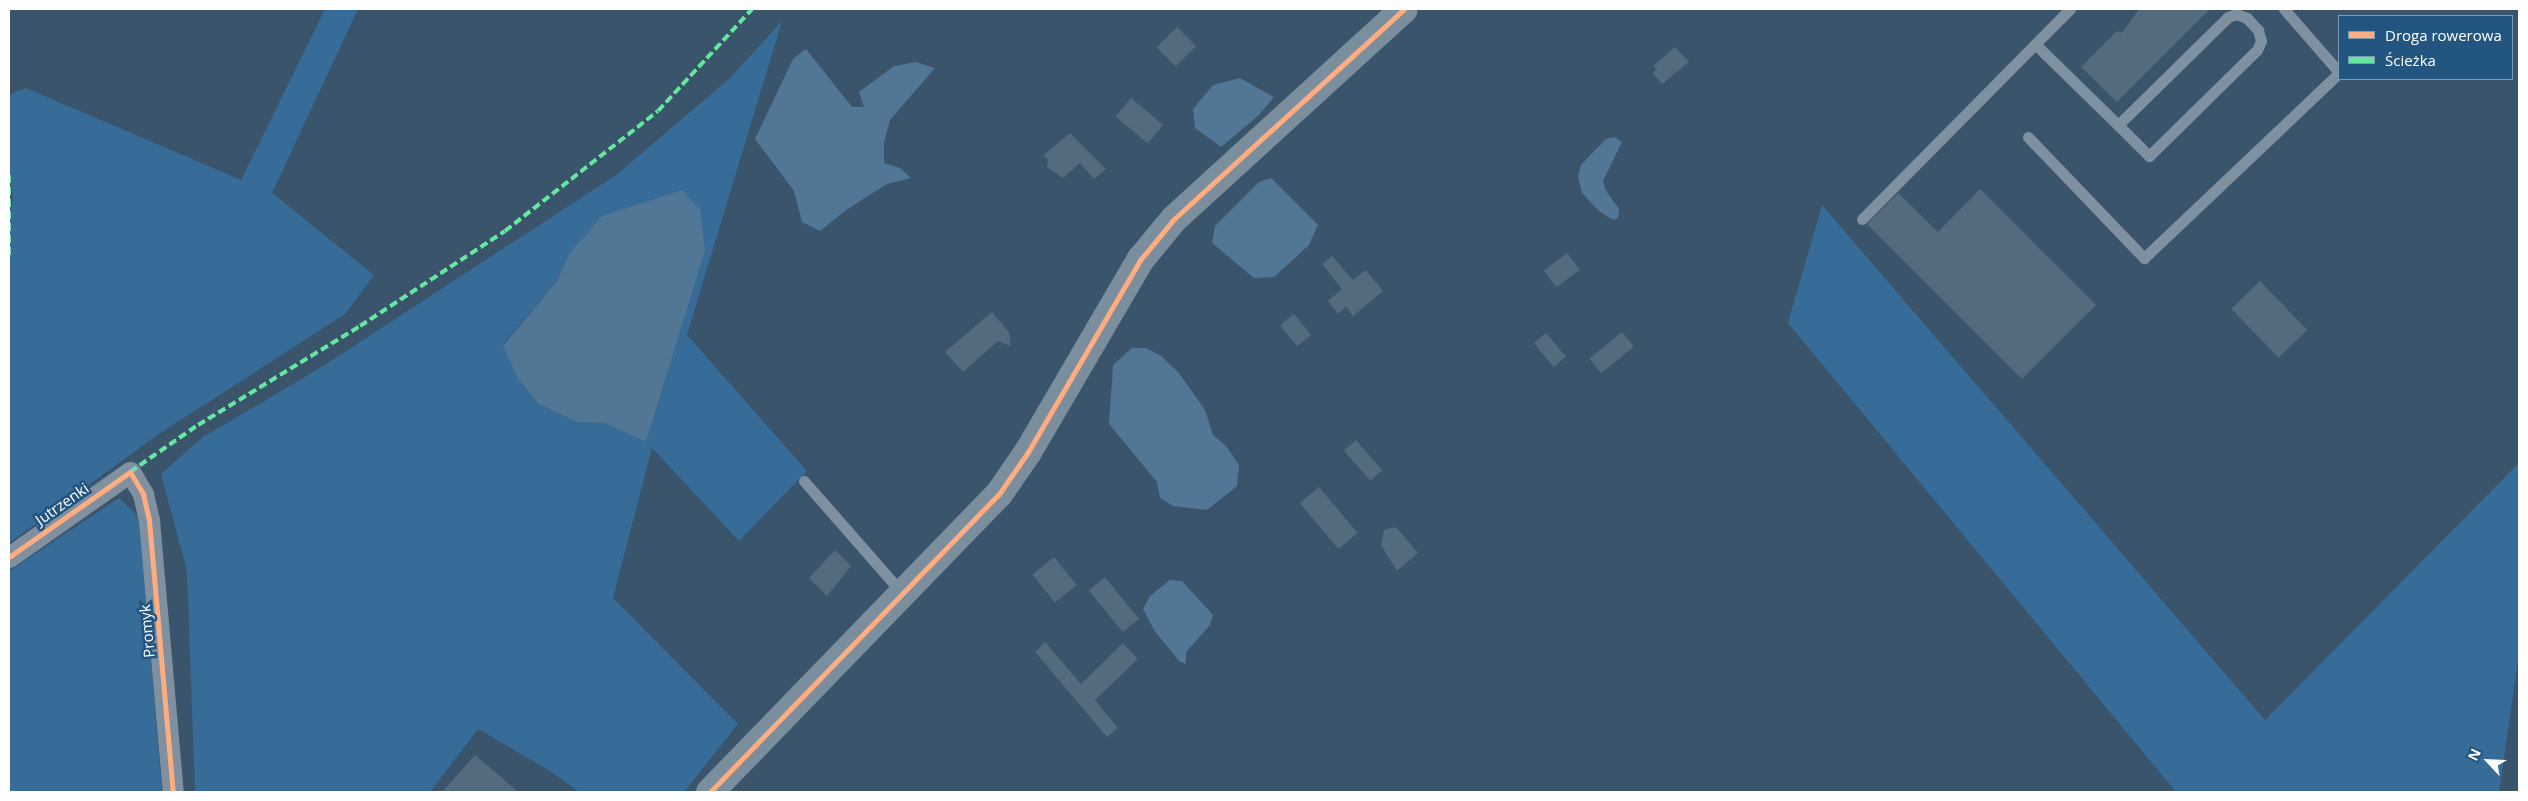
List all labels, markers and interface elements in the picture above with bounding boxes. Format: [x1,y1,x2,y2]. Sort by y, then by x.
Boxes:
legend [2338,15,2513,80]
text: Droga rowerowa [2385,25,2502,45]
text: Ścieżka [2385,50,2436,70]
street label: Jutrzenki [32,479,92,529]
street label: Promyk [136,604,158,658]
north arrow [2463,736,2513,786]
text: N [2463,745,2485,764]

